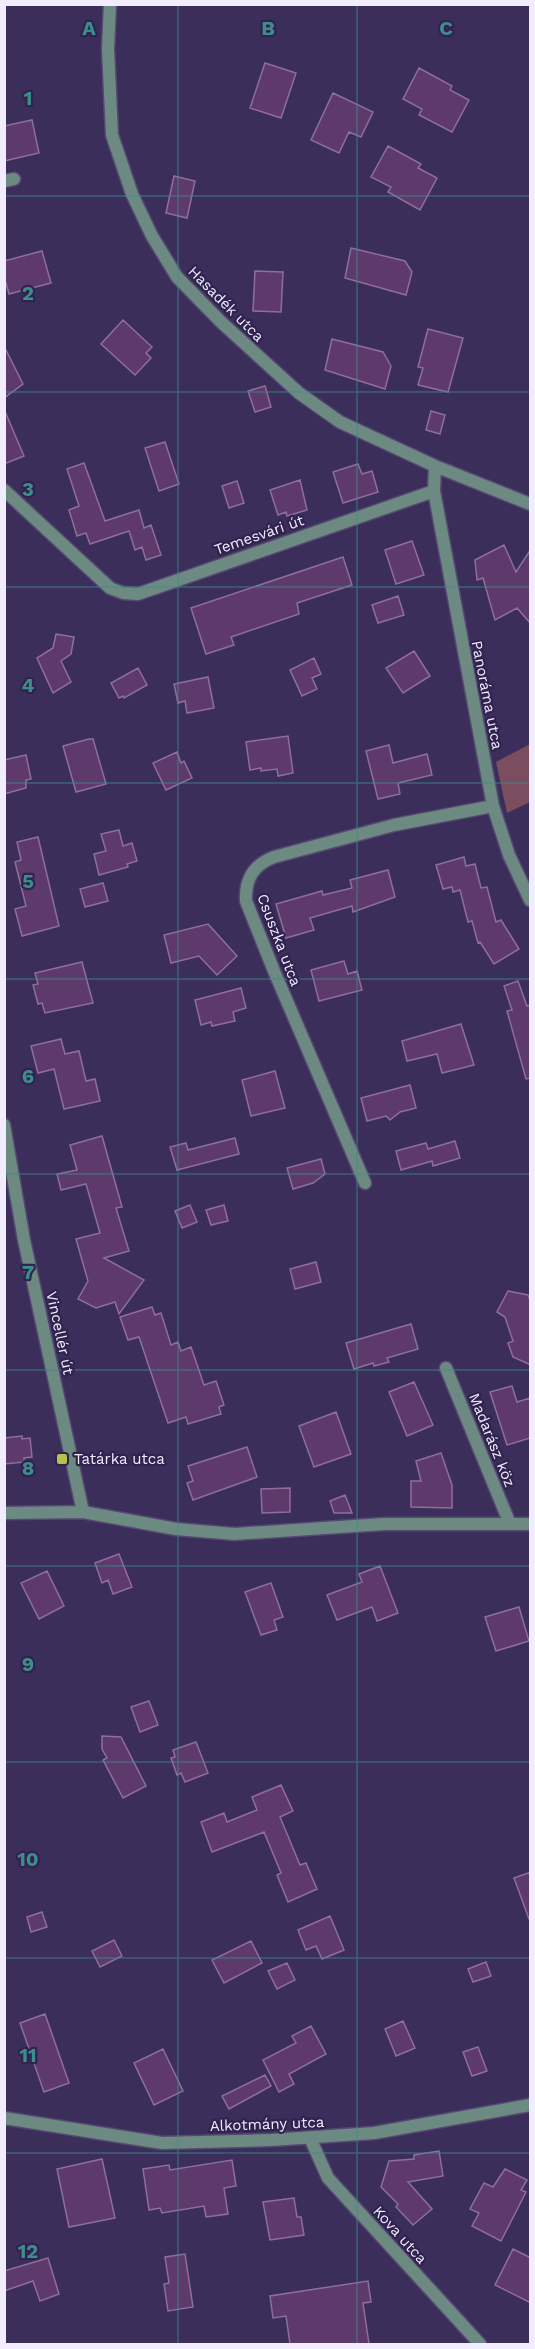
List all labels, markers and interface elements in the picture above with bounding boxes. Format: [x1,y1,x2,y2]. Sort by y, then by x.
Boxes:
text: A [82,16,96,40]
text: B [261,16,275,40]
text: C [439,16,453,40]
text: 1 [24,86,32,110]
street label: Hasadék utca [184,262,268,346]
text: 2 [22,281,34,305]
text: 3 [22,477,34,501]
street label: Temesvári út [212,511,307,559]
street label: Panoráma utca [468,639,506,751]
text: 4 [22,673,35,697]
text: 5 [22,869,34,893]
street label: Csuszka utca [253,891,305,989]
text: 6 [22,1064,34,1088]
text: 7 [22,1260,34,1284]
street label: Vincellér út [42,1290,78,1377]
street label: Madarász köz [465,1390,519,1490]
place label: Tatárka utca [74,1450,165,1468]
marker: Tatárka utca [55,1452,69,1466]
text: 8 [22,1456,34,1480]
text: 9 [22,1652,34,1676]
text: 10 [17,1847,39,1871]
text: 11 [19,2043,37,2067]
street label: Alkotmány utca [209,2113,325,2135]
street label: Kova utca [369,2202,431,2268]
text: 12 [18,2239,38,2263]

